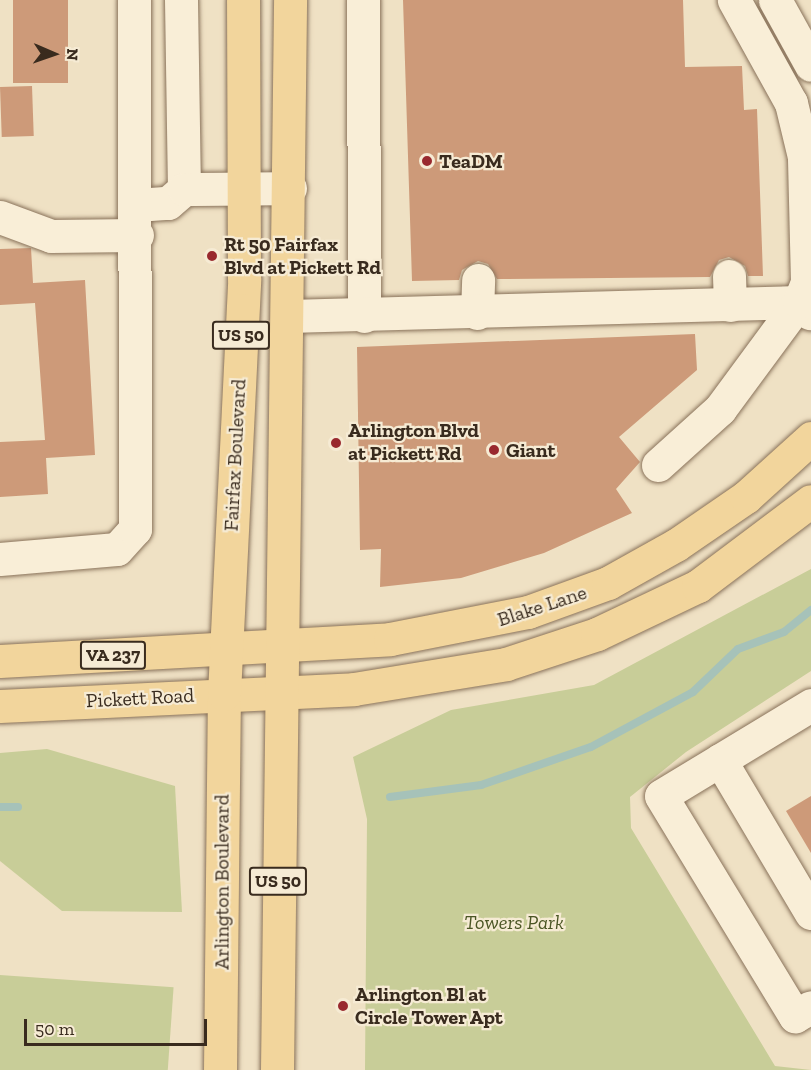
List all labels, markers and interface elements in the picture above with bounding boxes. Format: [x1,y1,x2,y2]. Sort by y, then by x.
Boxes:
north arrow [24,24,84,84]
text: N [63,48,82,61]
place label: TeaDM [439,149,503,173]
marker: TeaDM [420,154,434,168]
place label: Rt 50 Fairfax Blvd at Pickett Rd [224,232,381,279]
marker: Rt 50 Fairfax Blvd at Pickett Rd [205,249,219,263]
road number: US 50 [211,320,271,350]
street label: Fairfax Boulevard [219,378,251,532]
place label: Arlington Blvd at Pickett Rd [348,419,479,466]
marker: Arlington Blvd at Pickett Rd [329,436,343,450]
place label: Giant [506,438,556,462]
marker: Giant [487,443,501,457]
street label: Blake Lane [494,580,590,632]
road number: VA 237 [78,640,148,670]
street label: Pickett Road [85,683,195,713]
street label: Arlington Boulevard [210,794,234,970]
road number: US 50 [248,866,308,896]
park label: Towers Park [464,910,564,934]
place label: Arlington Bl at Circle Tower Apt [355,982,504,1029]
marker: Arlington Bl at Circle Tower Apt [336,999,350,1013]
scale bar [27,1007,210,1045]
text: 50 m [35,1018,74,1040]

